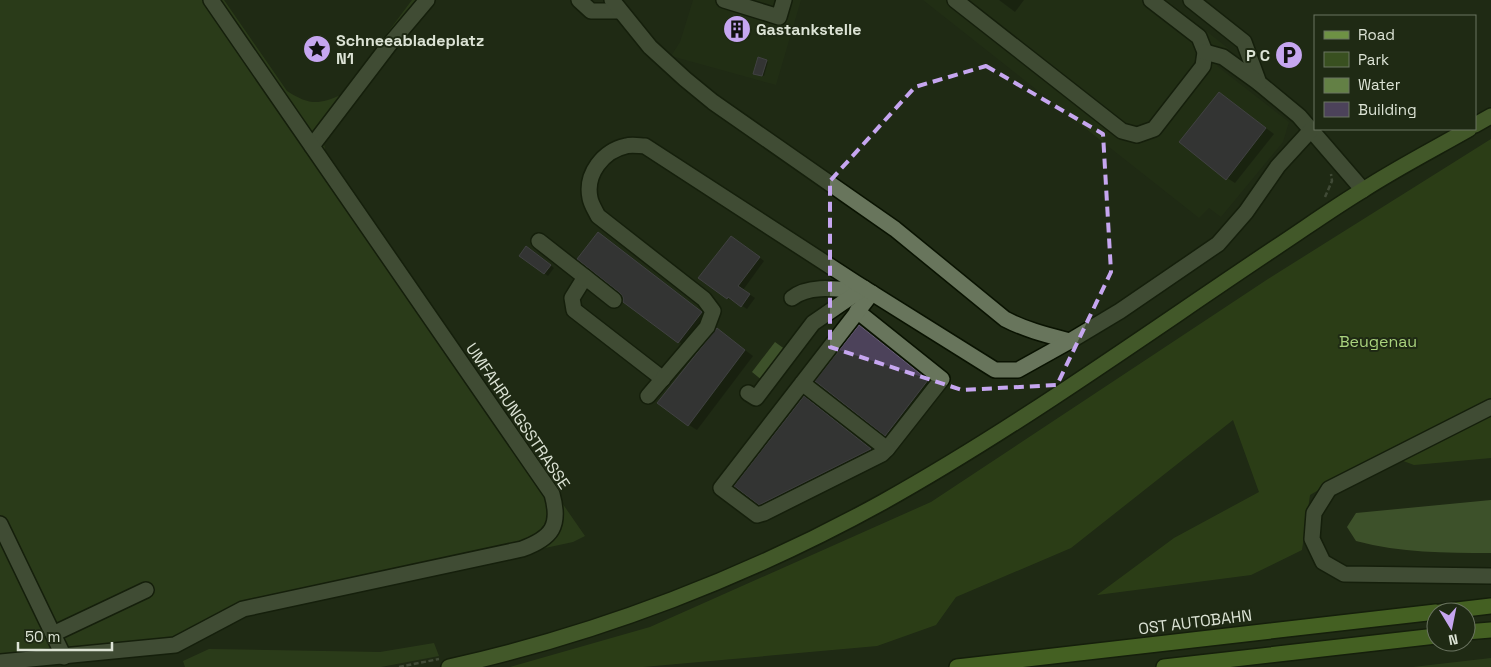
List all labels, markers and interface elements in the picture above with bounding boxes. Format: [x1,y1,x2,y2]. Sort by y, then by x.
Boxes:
building icon: Gastankstelle [722,14,752,44]
legend [1314,15,1476,130]
place label: Gastankstelle [756,19,861,40]
text: Road [1358,25,1395,44]
place label: Schneeabladeplatz N1 [336,30,484,69]
place icon: Schneeabladeplatz N1 [302,34,332,64]
parking icon: P C [1274,40,1304,70]
place label: P C [1246,45,1270,66]
text: Park [1358,50,1389,69]
text: Water [1358,75,1401,94]
text: Building [1358,100,1417,119]
park label: Beugenau [1339,331,1417,352]
street label: UMFAHRUNGSSTRASSE [461,339,575,493]
north arrow [1426,602,1476,652]
street label: OST AUTOBAHN [1137,605,1253,639]
scale bar [18,620,111,652]
text: 50 m [25,627,60,646]
text: N [1447,630,1459,649]

